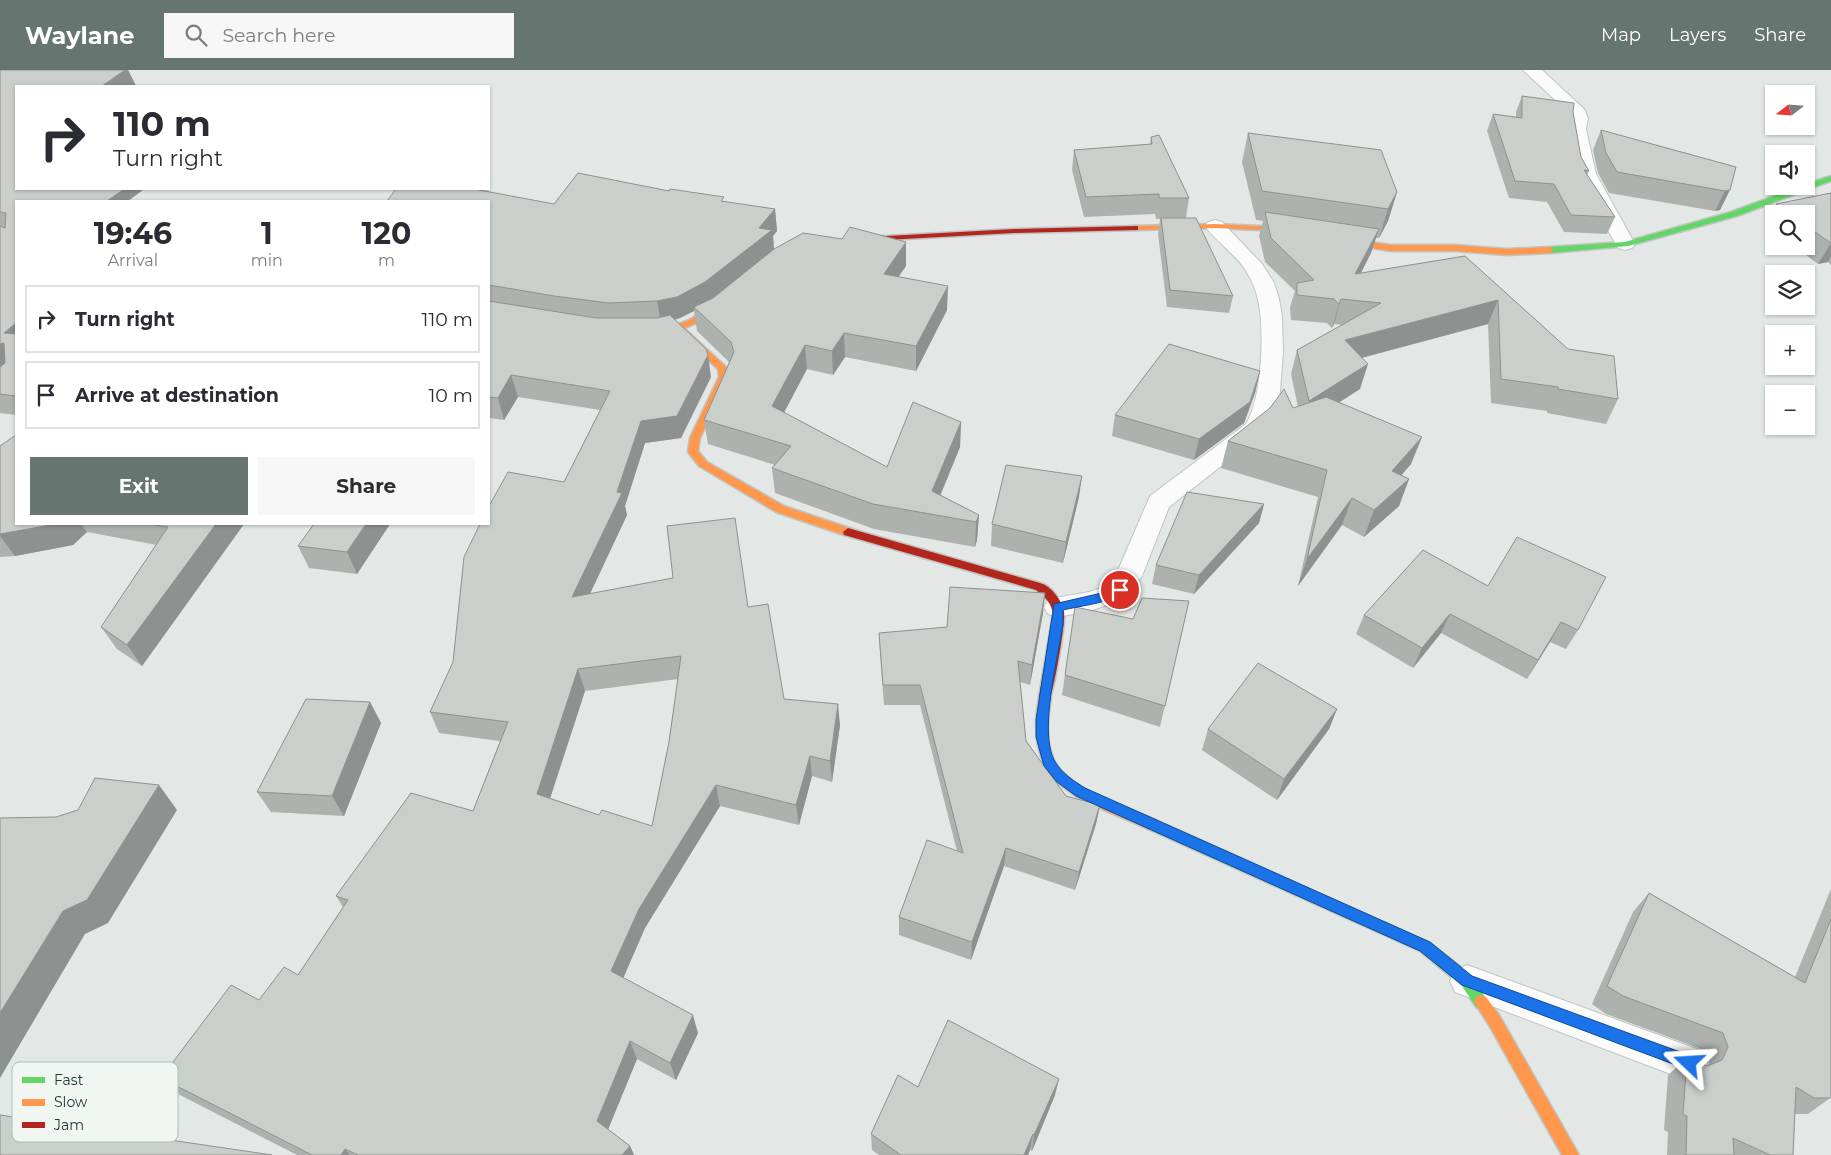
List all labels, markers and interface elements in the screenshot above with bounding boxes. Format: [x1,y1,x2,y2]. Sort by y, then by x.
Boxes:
search box [164,13,514,58]
text: Waylane [25,21,134,50]
icon: search [182,21,210,49]
text: Search here [222,24,335,47]
text: Map [1601,24,1641,46]
text: Layers [1669,24,1726,46]
text: Share [1754,24,1806,46]
north arrow [1765,85,1815,135]
map controls [1765,85,1815,435]
text: 110 m [113,102,211,145]
icon: right [30,105,95,170]
text: Turn right [113,145,223,172]
button: sound [1765,145,1815,195]
button: search [1765,205,1815,255]
text: 19:46 [94,215,172,252]
text: 1 [261,215,273,252]
text: 120 [362,215,411,252]
text: Arrival [108,251,158,270]
text: min [251,251,283,270]
text: m [378,251,395,270]
button: layers [1765,265,1815,315]
icon: right [32,305,60,333]
text: Turn right [75,308,175,331]
text: 110 m [422,308,473,331]
button: + [1765,325,1815,375]
icon: arrive [32,381,60,409]
text: Arrive at destination [75,384,279,407]
text: 10 m [428,384,473,407]
button: − [1765,385,1815,435]
button: Exit [30,457,248,515]
button: Share [258,457,475,515]
pin [1099,569,1141,611]
icon: arrive [1106,576,1134,604]
position arrow [1662,1036,1714,1088]
legend [12,1062,178,1142]
text: Fast [54,1071,84,1089]
text: Slow [54,1093,88,1111]
text: Jam [53,1116,84,1134]

